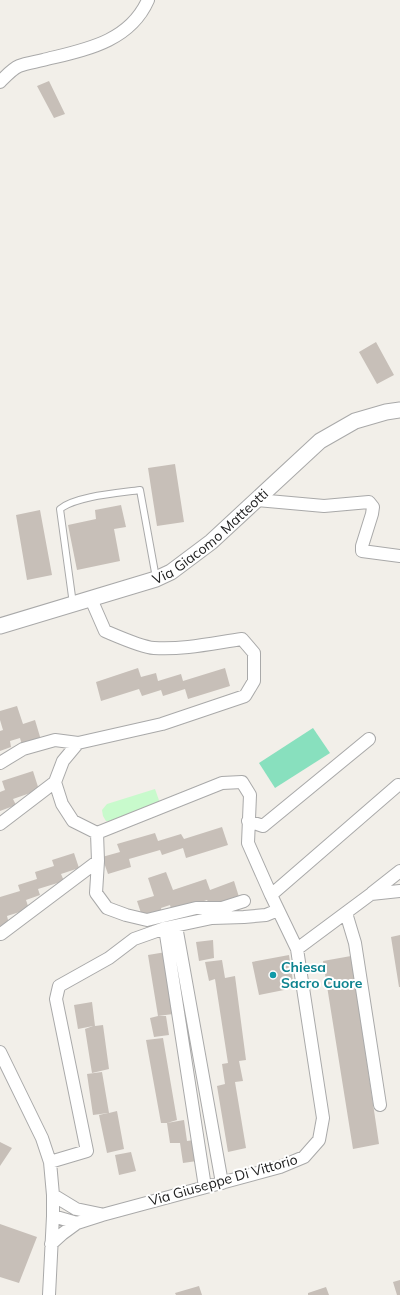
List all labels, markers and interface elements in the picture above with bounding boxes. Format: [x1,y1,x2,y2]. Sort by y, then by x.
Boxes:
street label: Via Giacomo Matteotti [149,485,272,588]
place label: Chiesa Sacro Cuore [281,958,363,992]
marker: Chiesa Sacro Cuore [268,970,278,980]
street label: Via Giuseppe Di Vittorio [147,1150,299,1210]

